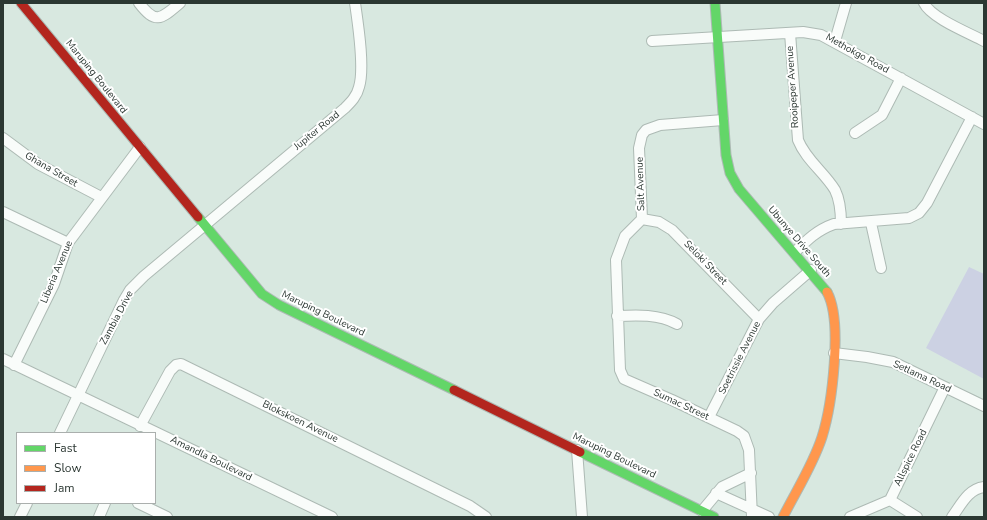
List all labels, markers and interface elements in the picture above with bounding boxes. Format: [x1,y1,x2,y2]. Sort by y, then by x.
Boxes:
street label: Methokgo Road [823,32,891,76]
street label: Maruping Boulevard [63,38,129,116]
street label: Rooipeper Avenue [784,45,802,129]
street label: Jupiter Road [292,109,342,153]
street label: Ghana Street [22,150,80,190]
street label: Salt Avenue [634,157,648,211]
street label: Ubunye Drive South [765,204,833,280]
street label: Seloki Street [681,238,729,288]
street label: Liberia Avenue [38,239,76,305]
street label: Zambia Drive [98,289,136,347]
street label: Maruping Boulevard [279,289,367,339]
street label: Soetrissie Avenue [716,320,764,396]
street label: Setlama Road [891,358,953,396]
street label: Sumac Street [651,387,711,423]
street label: Blokskoen Avenue [260,398,340,446]
street label: Allspice Road [892,428,930,488]
street label: Maruping Boulevard [570,431,658,481]
legend [16,432,156,504]
street label: Amandla Boulevard [168,434,254,484]
text: Fast [54,440,77,456]
text: Slow [54,460,82,476]
text: Jam [54,480,75,496]

